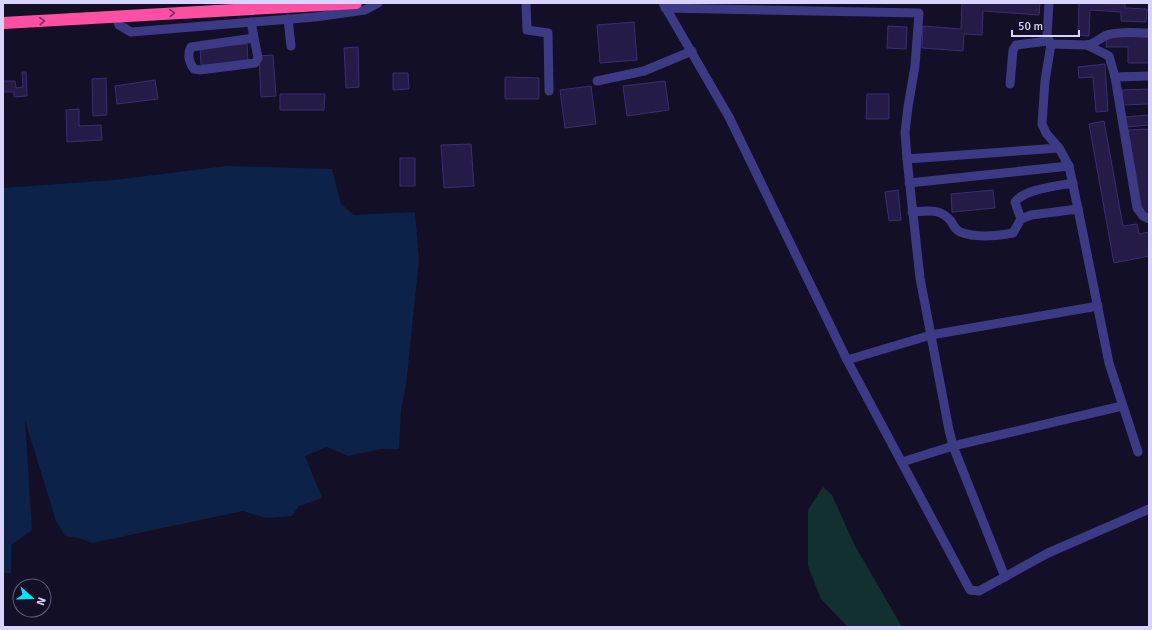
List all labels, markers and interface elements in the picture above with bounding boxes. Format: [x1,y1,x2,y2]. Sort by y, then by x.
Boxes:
one-way arrow [169,9,175,18]
scale bar [1012,12,1079,38]
one-way arrow [39,16,45,25]
text: 50 m [1018,19,1043,34]
north arrow [12,578,52,618]
text: N [34,595,48,607]

